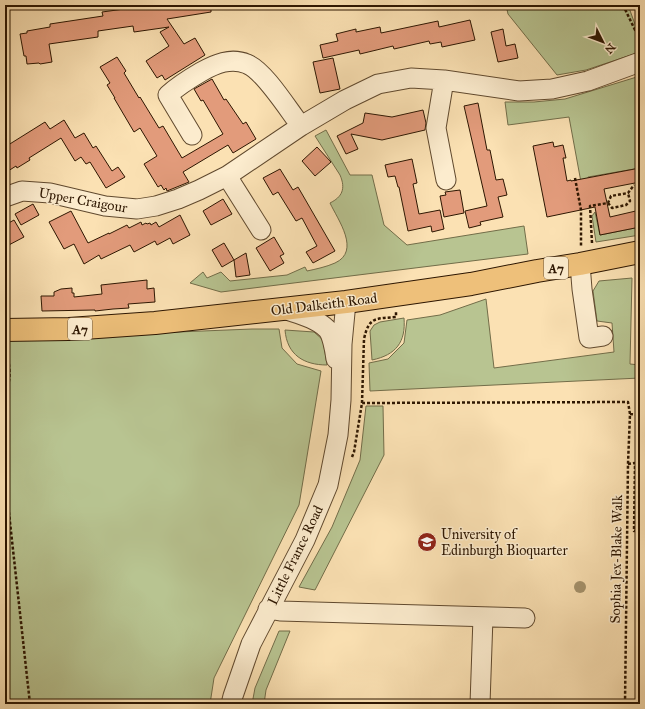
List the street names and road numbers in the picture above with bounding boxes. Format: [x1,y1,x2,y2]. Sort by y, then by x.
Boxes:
street label: Upper Craigour [37,184,129,217]
road number: A7 [544,257,568,279]
street label: Old Dalkeith Road [270,290,378,319]
road number: A7 [68,318,92,340]
street label: Sophia Jex-Blake Walk [607,494,627,624]
street label: Little France Road [264,503,327,608]

